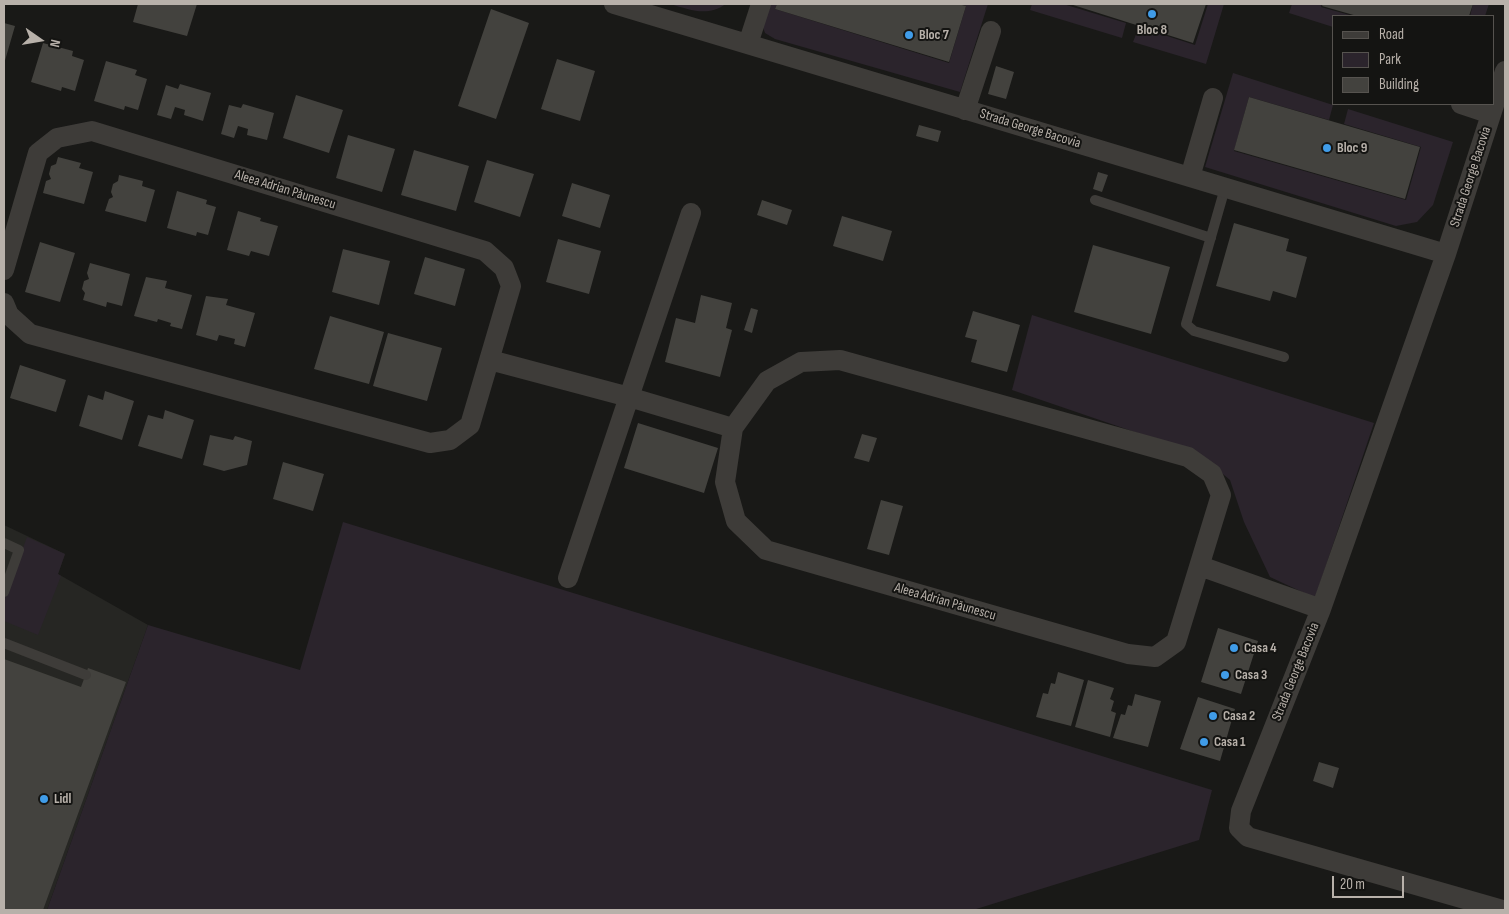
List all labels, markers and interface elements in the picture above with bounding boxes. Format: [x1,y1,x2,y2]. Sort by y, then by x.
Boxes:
marker: Bloc 8 [1146,8,1158,20]
north arrow [15,15,65,65]
legend [1332,15,1494,105]
place label: Bloc 8 [1137,22,1167,38]
text: Road [1379,25,1404,44]
place label: Bloc 7 [919,27,949,43]
marker: Bloc 7 [903,29,915,41]
text: N [46,38,64,49]
text: Park [1379,50,1401,69]
text: Building [1379,75,1419,94]
street label: Strada George Bacovia [977,106,1083,152]
street label: Strada George Bacovia [1447,125,1495,229]
place label: Bloc 9 [1337,140,1367,156]
marker: Bloc 9 [1321,142,1333,154]
street label: Aleea Adrian Păunescu [233,167,337,213]
street label: Aleea Adrian Păunescu [892,580,998,624]
street label: Strada George Bacovia [1269,620,1323,724]
place label: Casa 4 [1244,640,1277,656]
marker: Casa 4 [1228,642,1240,654]
place label: Casa 3 [1235,667,1267,683]
marker: Casa 3 [1219,669,1231,681]
place label: Casa 2 [1223,708,1255,724]
marker: Casa 2 [1207,710,1219,722]
place label: Casa 1 [1214,734,1246,750]
marker: Casa 1 [1198,736,1210,748]
place label: Lidl [54,791,71,807]
marker: Lidl [38,793,50,805]
scale bar [1334,866,1406,898]
text: 20 m [1340,875,1365,894]

